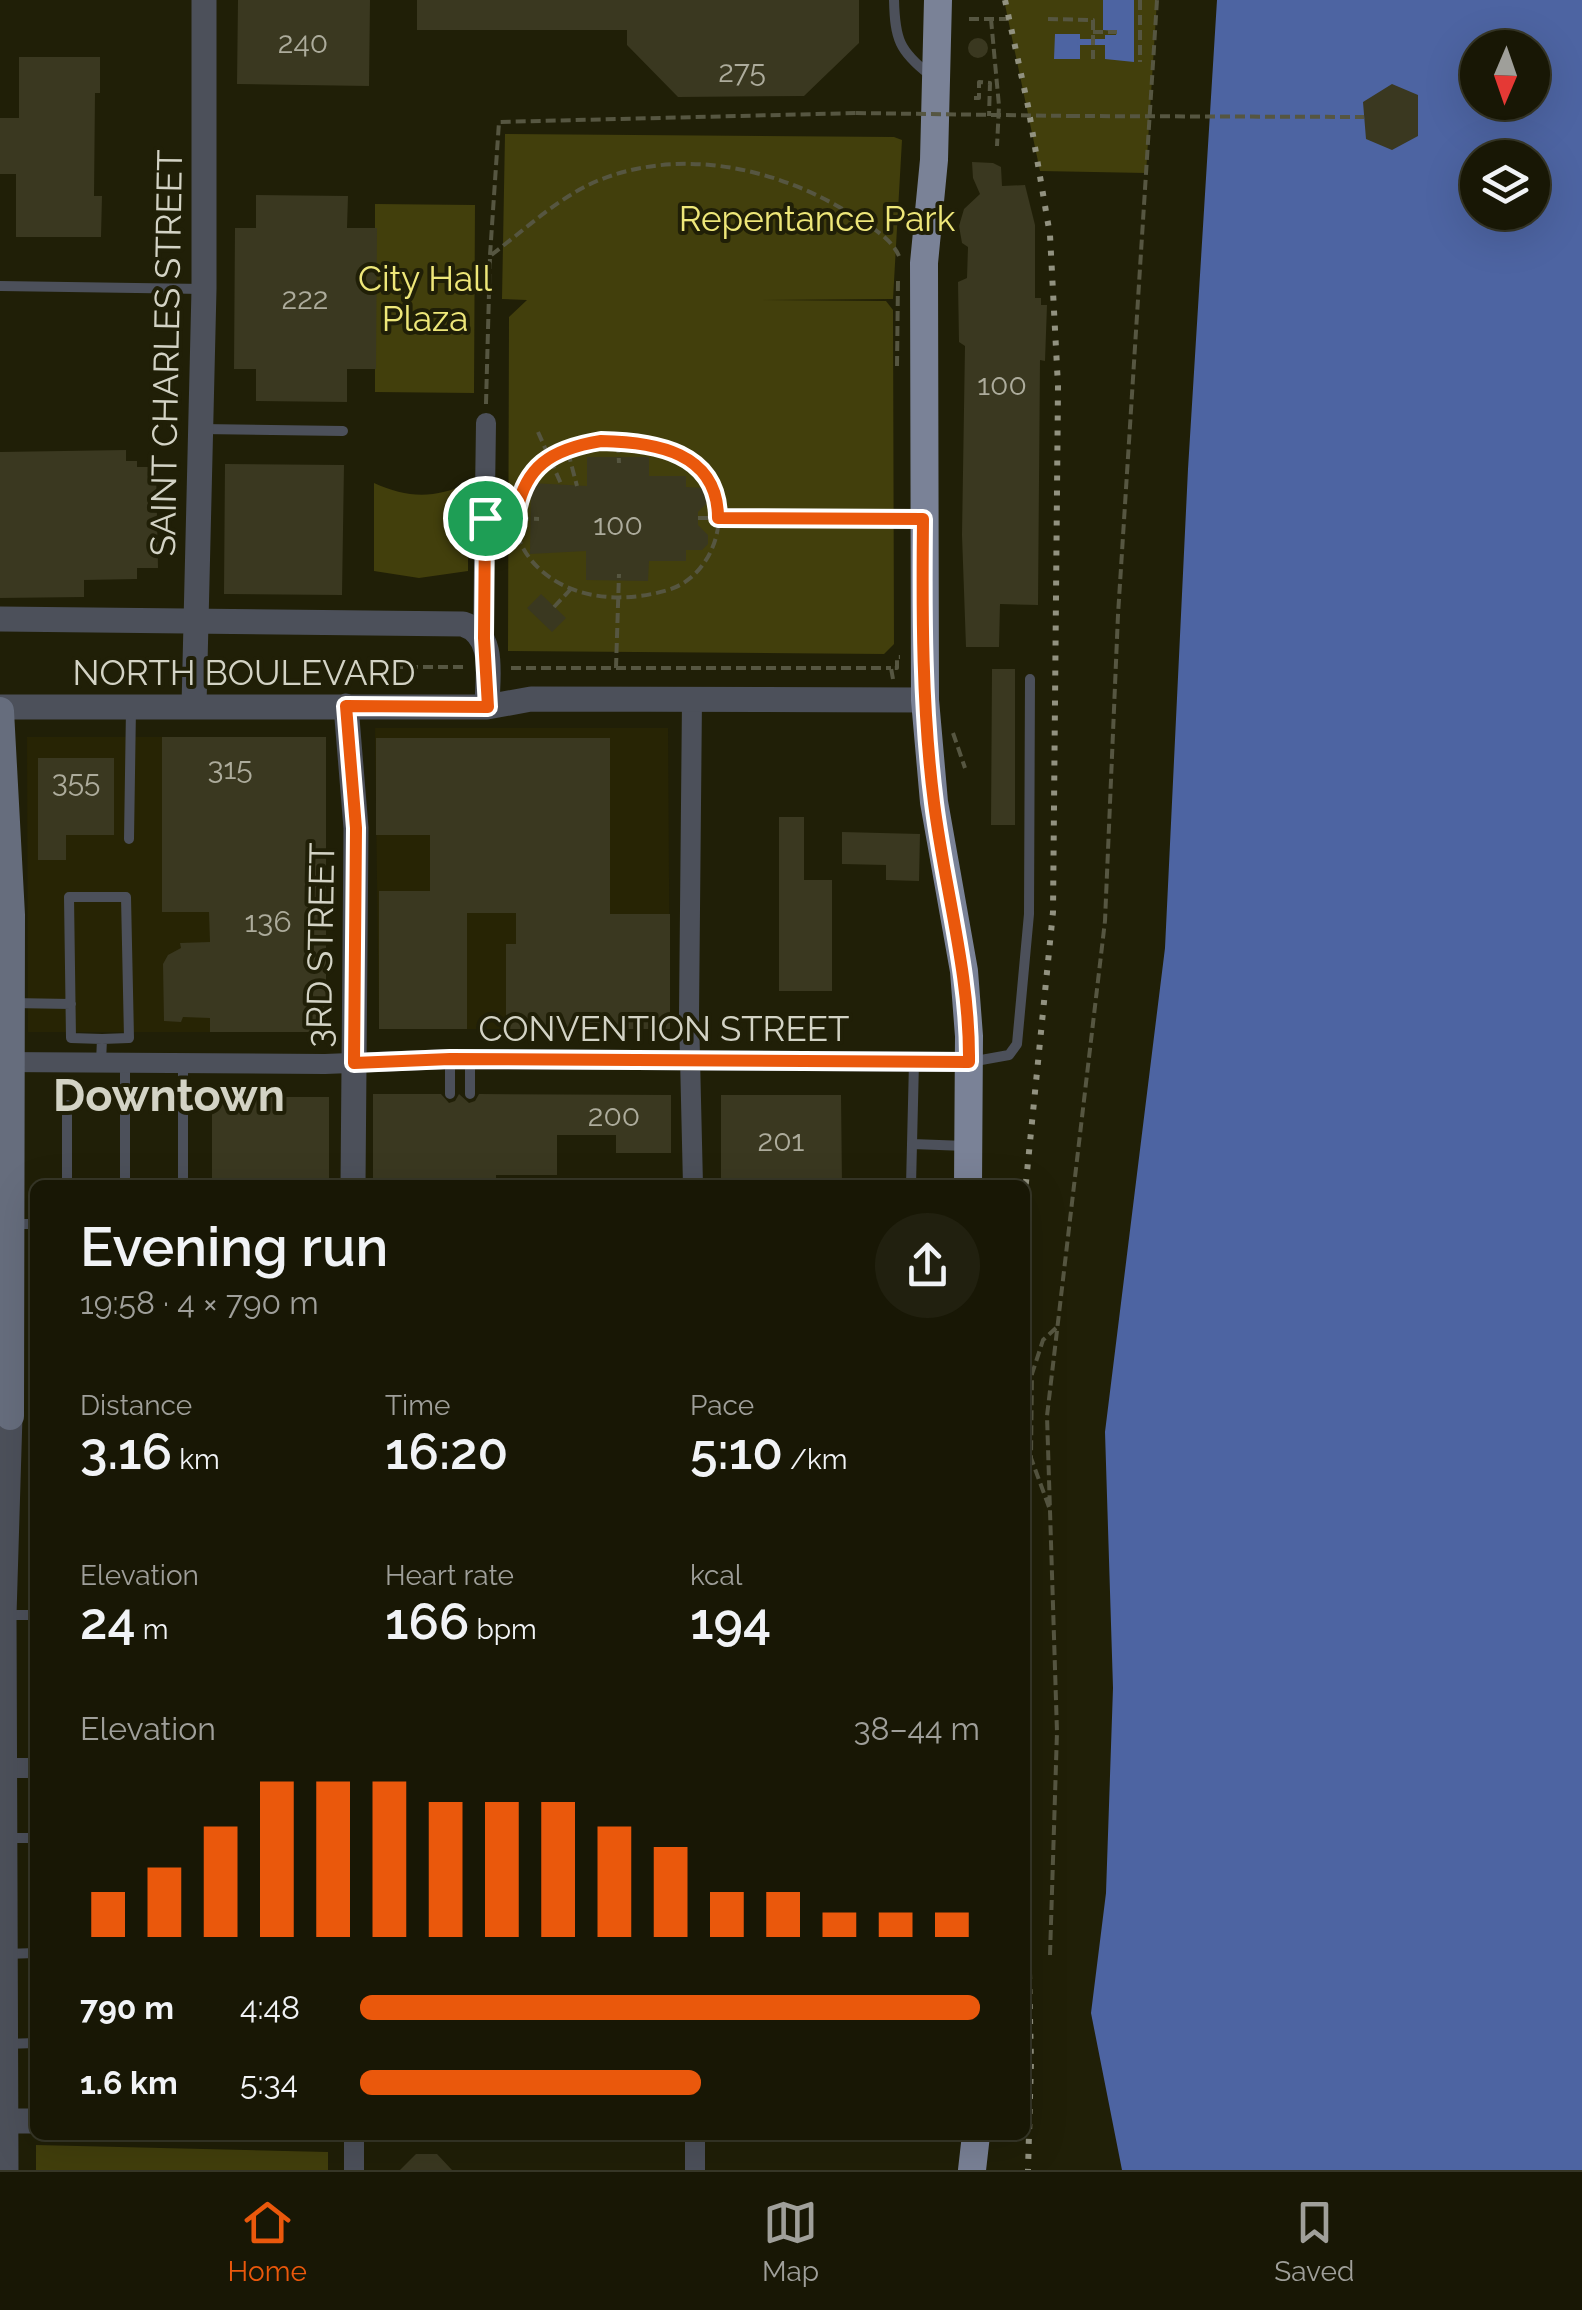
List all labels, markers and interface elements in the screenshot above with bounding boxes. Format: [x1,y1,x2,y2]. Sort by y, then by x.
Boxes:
house number: 240 [278,25,328,60]
north arrow [1460,30,1550,120]
map controls [1460,30,1550,230]
house number: 275 [718,54,766,89]
button: layers [1460,140,1550,230]
street label: SAINT CHARLES STREET [142,149,190,557]
park label: Repentance Park [679,198,956,239]
park label: City Hall Plaza [358,258,493,339]
house number: 222 [282,281,328,316]
house number: 100 [977,367,1027,402]
pin [443,476,528,561]
icon: arrive [458,491,513,546]
house number: 100 [593,507,643,542]
street label: NORTH BOULEVARD [73,652,416,693]
house number: 315 [207,751,253,786]
house number: 355 [52,764,100,799]
street label: 3RD STREET [298,842,342,1048]
house number: 136 [245,904,291,939]
street label: CONVENTION STREET [479,1008,849,1049]
district label: Downtown [53,1069,285,1122]
house number: 200 [588,1098,640,1133]
house number: 201 [758,1123,805,1158]
button: share [875,1213,980,1318]
text: Evening run [80,1214,388,1279]
text: 19:58 · 4 × 790 m [80,1284,319,1321]
text: Distance [80,1389,192,1422]
text: Time [385,1389,450,1422]
text: Pace [690,1389,754,1422]
text: 3.16 [80,1422,172,1481]
text: 16:20 [385,1422,508,1481]
text: 5:10 [690,1422,783,1481]
text: km [172,1443,220,1476]
text: /km [783,1443,848,1476]
text: Elevation [80,1559,199,1592]
text: Heart rate [385,1559,514,1592]
text: kcal [690,1559,742,1592]
text: 24 [80,1592,136,1651]
text: 166 [385,1592,469,1651]
text: 194 [690,1592,771,1651]
text: m [136,1613,169,1646]
text: bpm [469,1613,537,1646]
text: Elevation [80,1710,216,1747]
text: 38–44 m [853,1710,980,1747]
text: 790 m [80,1989,174,2026]
text: 4:48 [240,1989,300,2026]
text: 1.6 km [80,2064,178,2101]
text: 5:34 [240,2064,298,2101]
tab: Home [228,2195,307,2288]
tab: Map [762,2195,819,2288]
tab: Saved [1274,2195,1354,2288]

